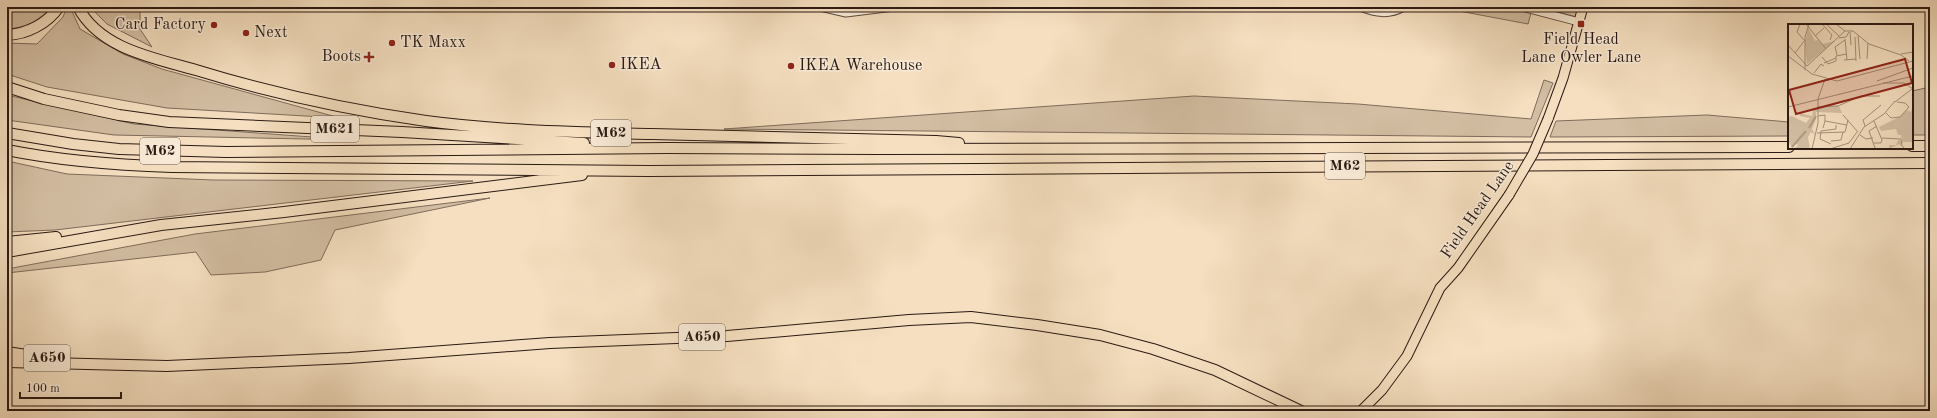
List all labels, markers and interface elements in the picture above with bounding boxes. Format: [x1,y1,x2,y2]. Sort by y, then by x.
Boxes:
place label: Card Factory [115,17,207,33]
marker: Field Head Lane Owler Lane [1576,19,1586,29]
marker: Card Factory [209,20,219,30]
inset map [1788,24,1913,149]
place label: Next [254,25,288,41]
marker: Next [241,28,251,38]
place label: Field Head Lane Owler Lane [1521,32,1641,66]
place label: TK Maxx [400,35,466,51]
marker: TK Maxx [387,38,397,48]
place label: Boots [322,49,361,65]
marker: Boots [364,52,374,62]
place label: IKEA [620,57,662,73]
place label: IKEA Warehouse [799,58,922,74]
marker: IKEA [607,60,617,70]
marker: IKEA Warehouse [786,61,796,71]
road number: M621 [311,116,359,142]
road number: M62 [591,120,631,146]
road number: M62 [140,138,180,164]
road number: M62 [1325,153,1365,179]
street label: Field Head Lane [1438,158,1518,262]
road number: A650 [679,324,725,350]
road number: A650 [24,345,70,371]
scale bar [20,374,121,400]
text: 100 m [26,383,60,395]

